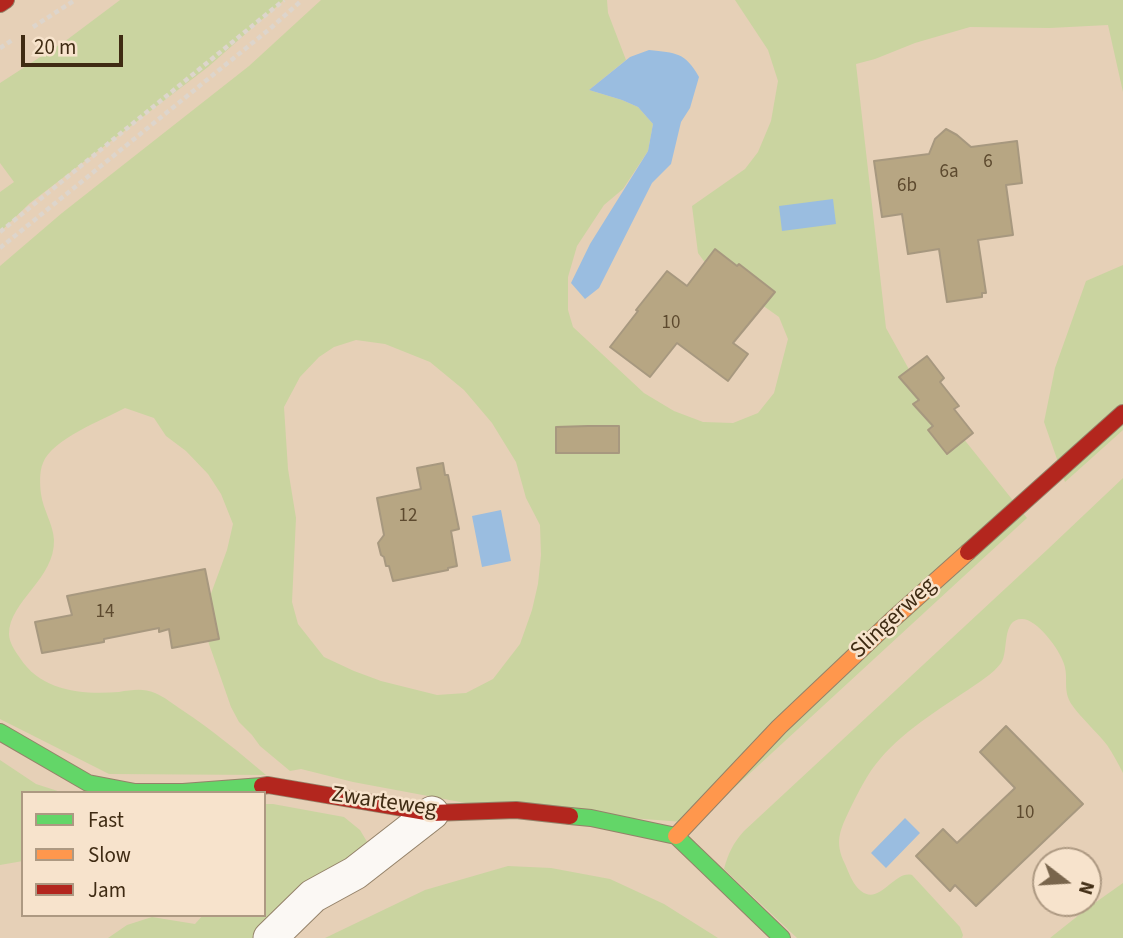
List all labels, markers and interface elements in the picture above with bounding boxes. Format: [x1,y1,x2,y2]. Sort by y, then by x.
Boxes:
scale bar [24,21,126,65]
text: 20 m [34,32,76,62]
house number: 6 [983,152,993,174]
house number: 6a [939,162,959,184]
house number: 6b [897,176,917,198]
house number: 10 [662,313,680,335]
house number: 12 [399,506,417,528]
street label: Slingerweg [846,573,942,665]
house number: 14 [96,602,114,624]
street label: Zwarteweg [330,782,438,824]
legend [21,791,266,917]
house number: 10 [1016,803,1034,825]
text: Fast [88,805,124,835]
text: Slow [88,840,131,870]
north arrow [1032,847,1102,917]
text: Jam [88,875,126,905]
text: N [1071,878,1100,898]

